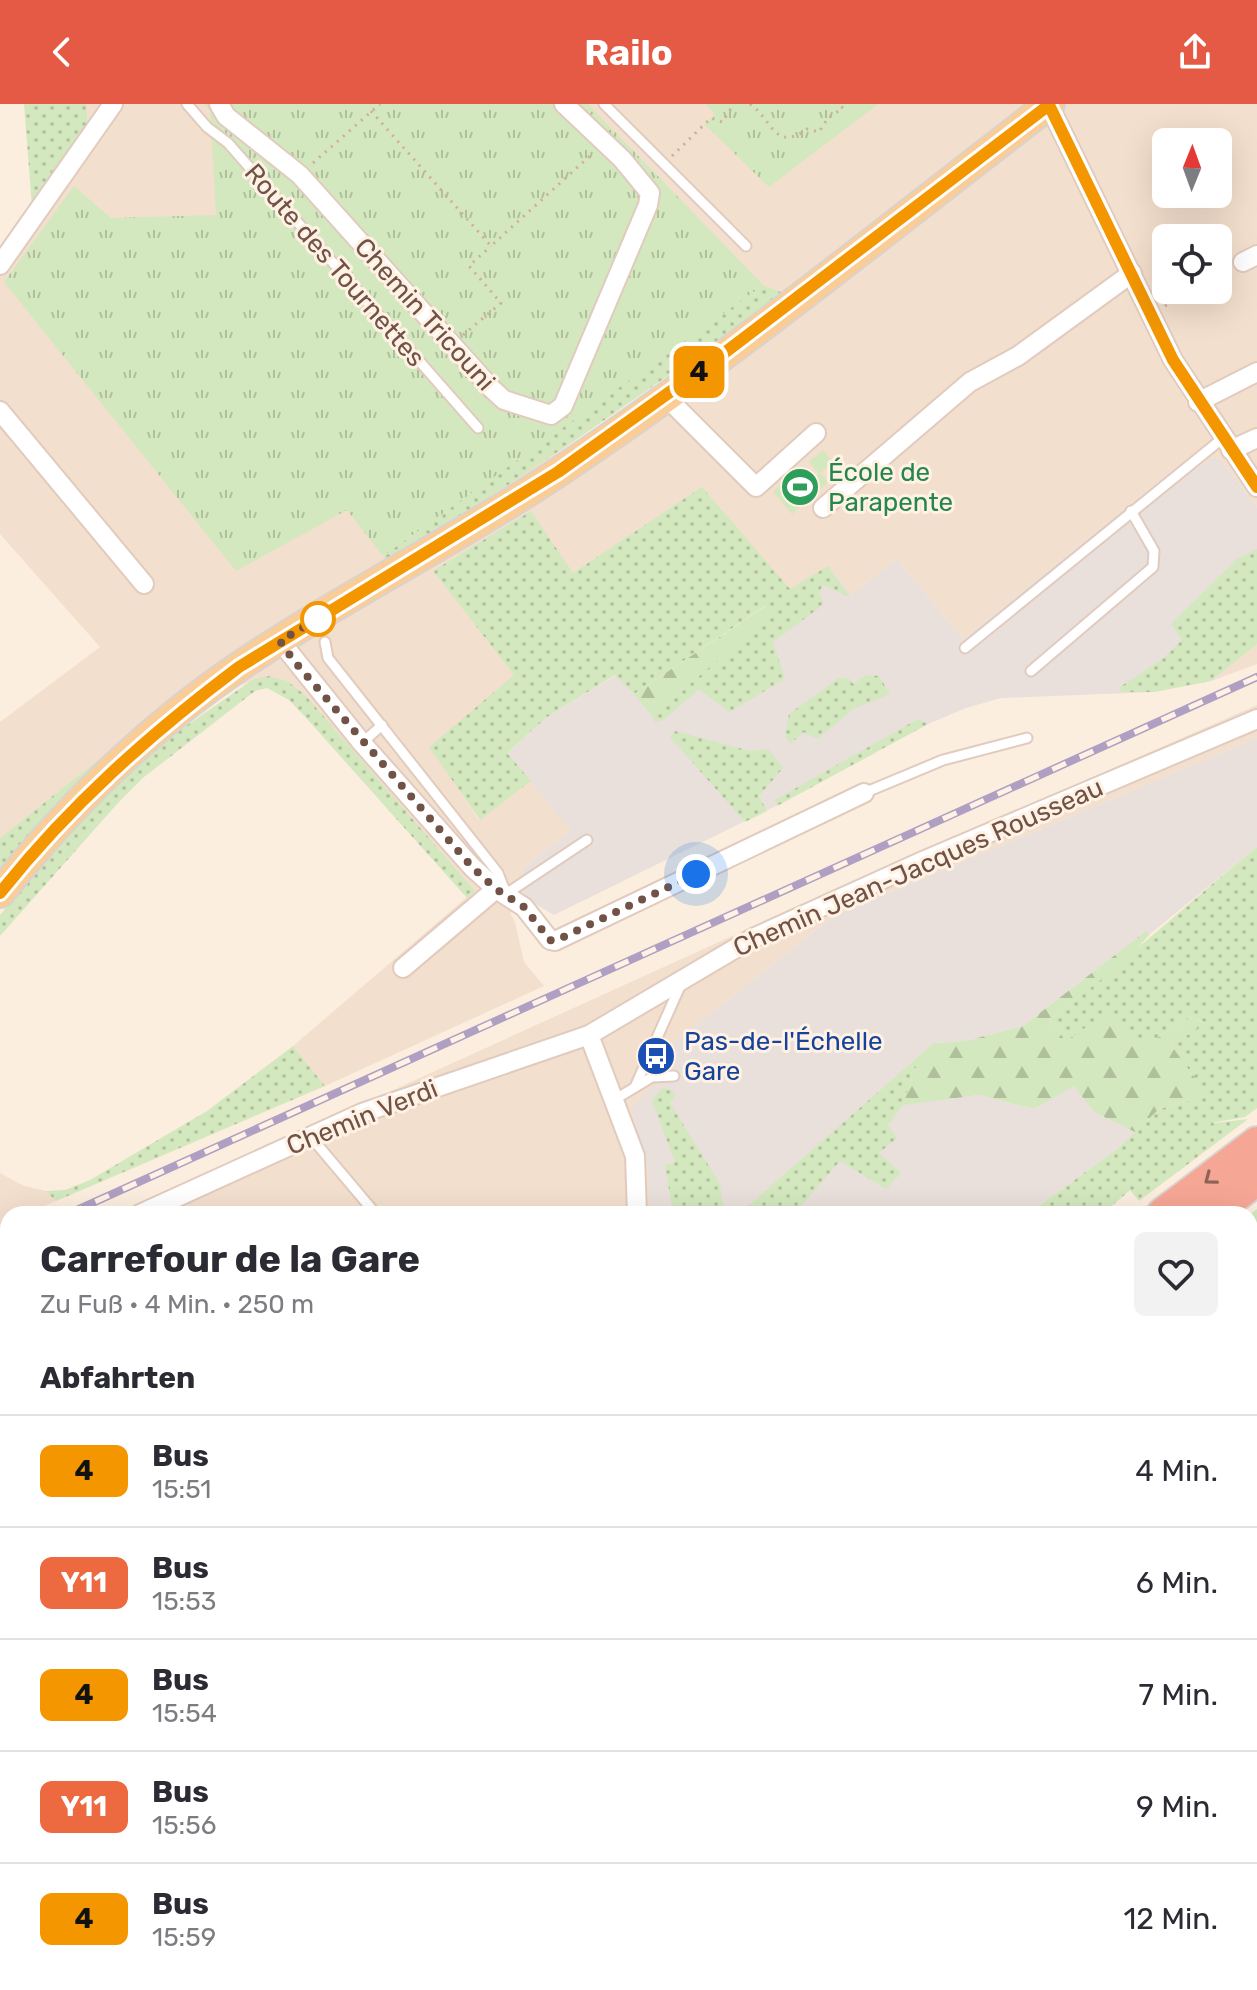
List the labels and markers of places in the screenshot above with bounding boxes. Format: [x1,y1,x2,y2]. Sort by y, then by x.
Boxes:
place label: École de Parapente [828,457,953,518]
sports icon: École de Parapente [779,466,821,508]
unlabelled marker [301,602,335,636]
place label: Pas-de-l'Échelle Gare [684,1026,883,1087]
bus stop icon: Pas-de-l'Échelle Gare [635,1035,677,1077]

